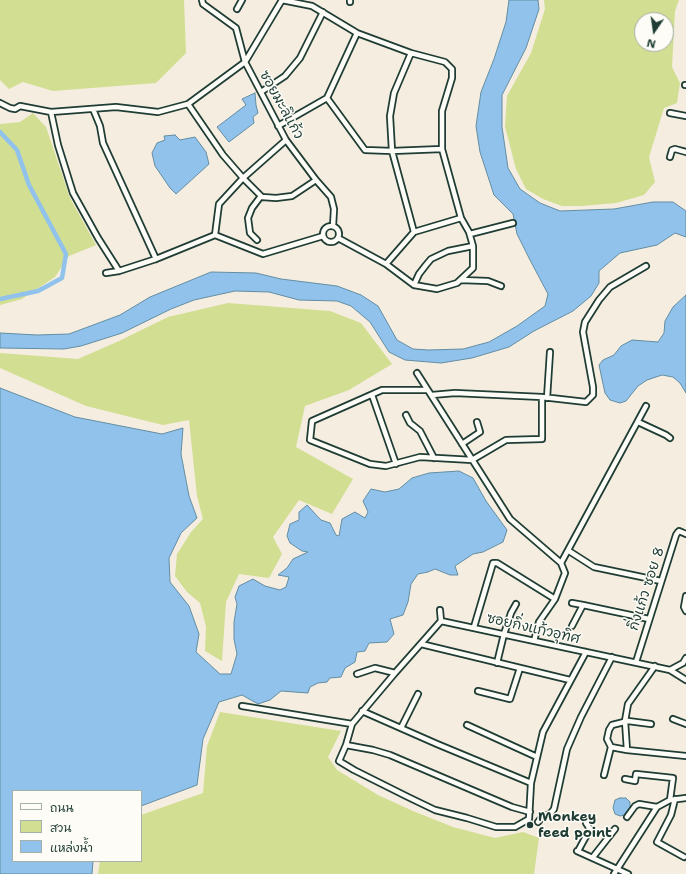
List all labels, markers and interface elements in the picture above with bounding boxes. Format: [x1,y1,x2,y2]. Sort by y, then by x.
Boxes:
north arrow [634,12,674,52]
text: N [645,35,657,51]
street label: ซอยมะลิแก้ว [255,68,307,142]
street label: กิ่งแก้ว ซอย 8 [626,545,668,633]
street label: ซอยกิ่งแก้วอุทิศ [485,610,581,648]
legend [12,790,142,862]
text: ถนน [50,800,74,816]
place label: Monkey feed point [538,809,612,842]
text: สวน [50,820,71,836]
marker: Monkey feed point [525,820,535,830]
text: แหล่งน้ำ [50,840,93,856]

